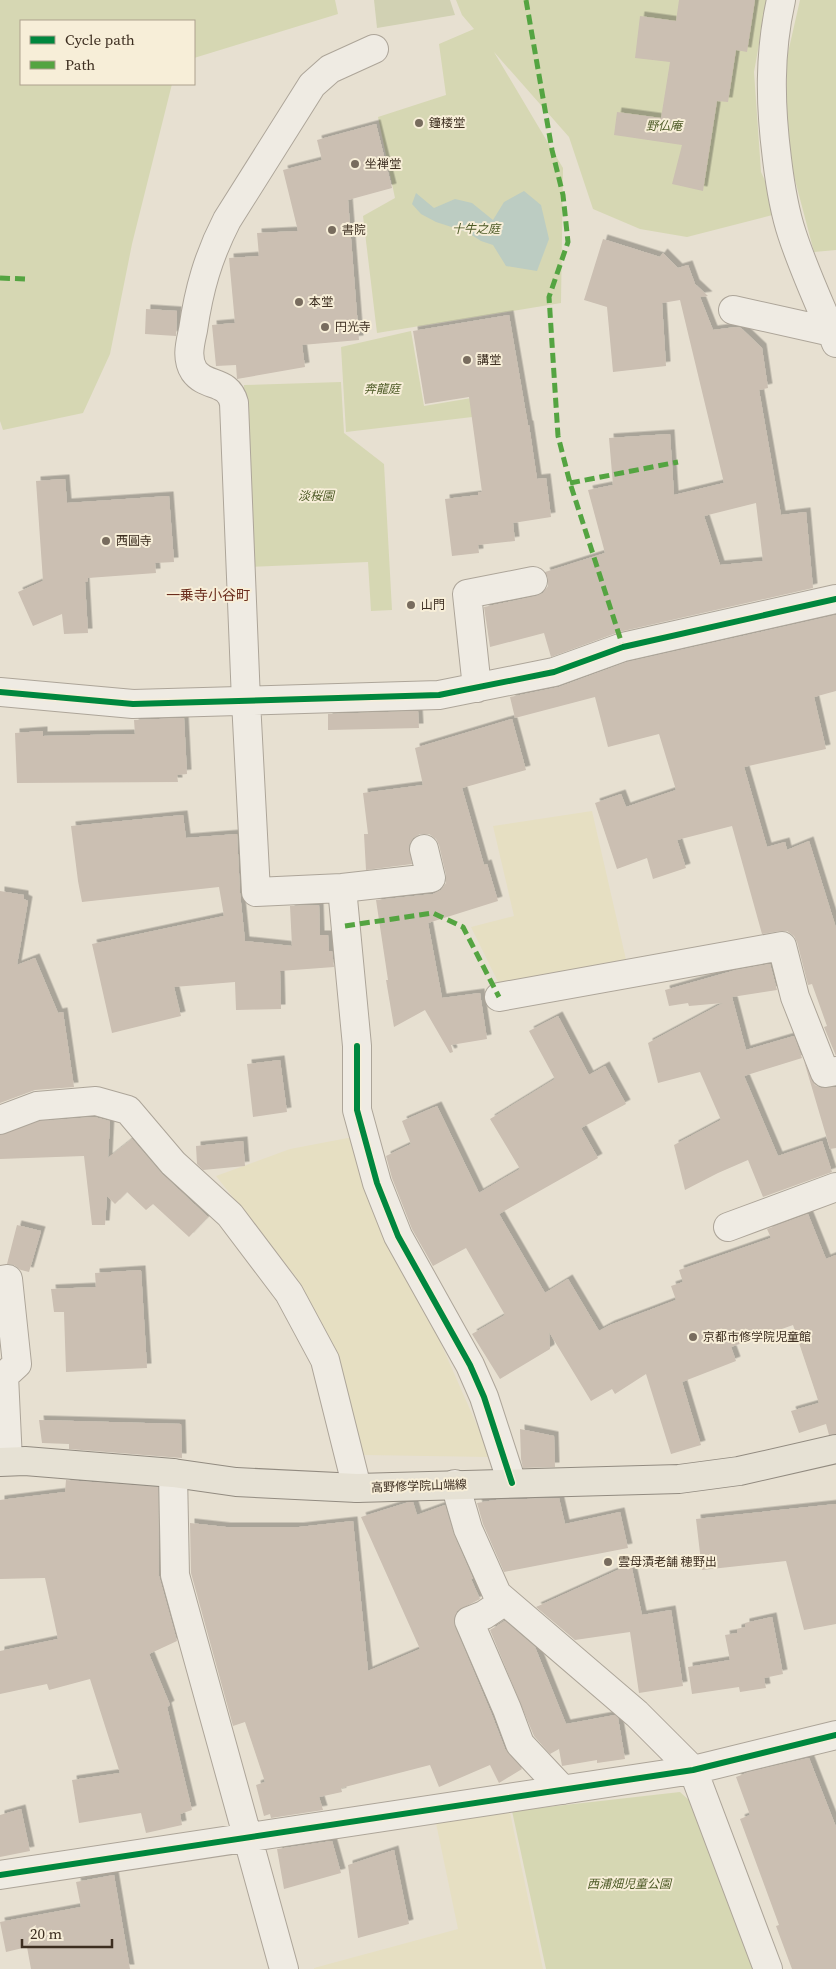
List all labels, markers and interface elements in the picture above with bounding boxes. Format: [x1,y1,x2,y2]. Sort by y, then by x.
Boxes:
legend [20,20,195,85]
text: Cycle path [65,29,135,50]
text: Path [65,54,95,75]
place label: 鐘楼堂 [429,115,465,131]
marker: 鐘楼堂 [413,117,425,129]
park label: 野仏庵 [646,118,684,134]
place label: 坐禅堂 [365,156,401,172]
marker: 坐禅堂 [349,158,361,170]
park label: 十牛之庭 [452,221,502,237]
place label: 書院 [342,222,366,238]
marker: 書院 [326,224,338,236]
place label: 本堂 [309,294,333,310]
marker: 本堂 [293,296,305,308]
place label: 円光寺 [335,319,371,335]
marker: 円光寺 [319,321,331,333]
place label: 講堂 [477,352,501,368]
marker: 講堂 [461,354,473,366]
park label: 奔龍庭 [364,381,402,397]
park label: 淡桜園 [298,488,336,504]
place label: 西圓寺 [116,533,152,549]
marker: 西圓寺 [100,535,112,547]
district label: 一乗寺小谷町 [166,585,250,605]
place label: 山門 [421,597,445,613]
marker: 山門 [405,599,417,611]
place label: 京都市修学院児童館 [703,1329,811,1345]
marker: 京都市修学院児童館 [687,1331,699,1343]
street label: 高野修学院山端線 [371,1476,467,1496]
place label: 雲母漬老舗 穂野出 [618,1554,717,1570]
marker: 雲母漬老舗 穂野出 [602,1556,614,1568]
park label: 西浦畑児童公園 [587,1876,673,1892]
scale bar [22,1916,112,1948]
text: 20 m [30,1923,62,1944]

